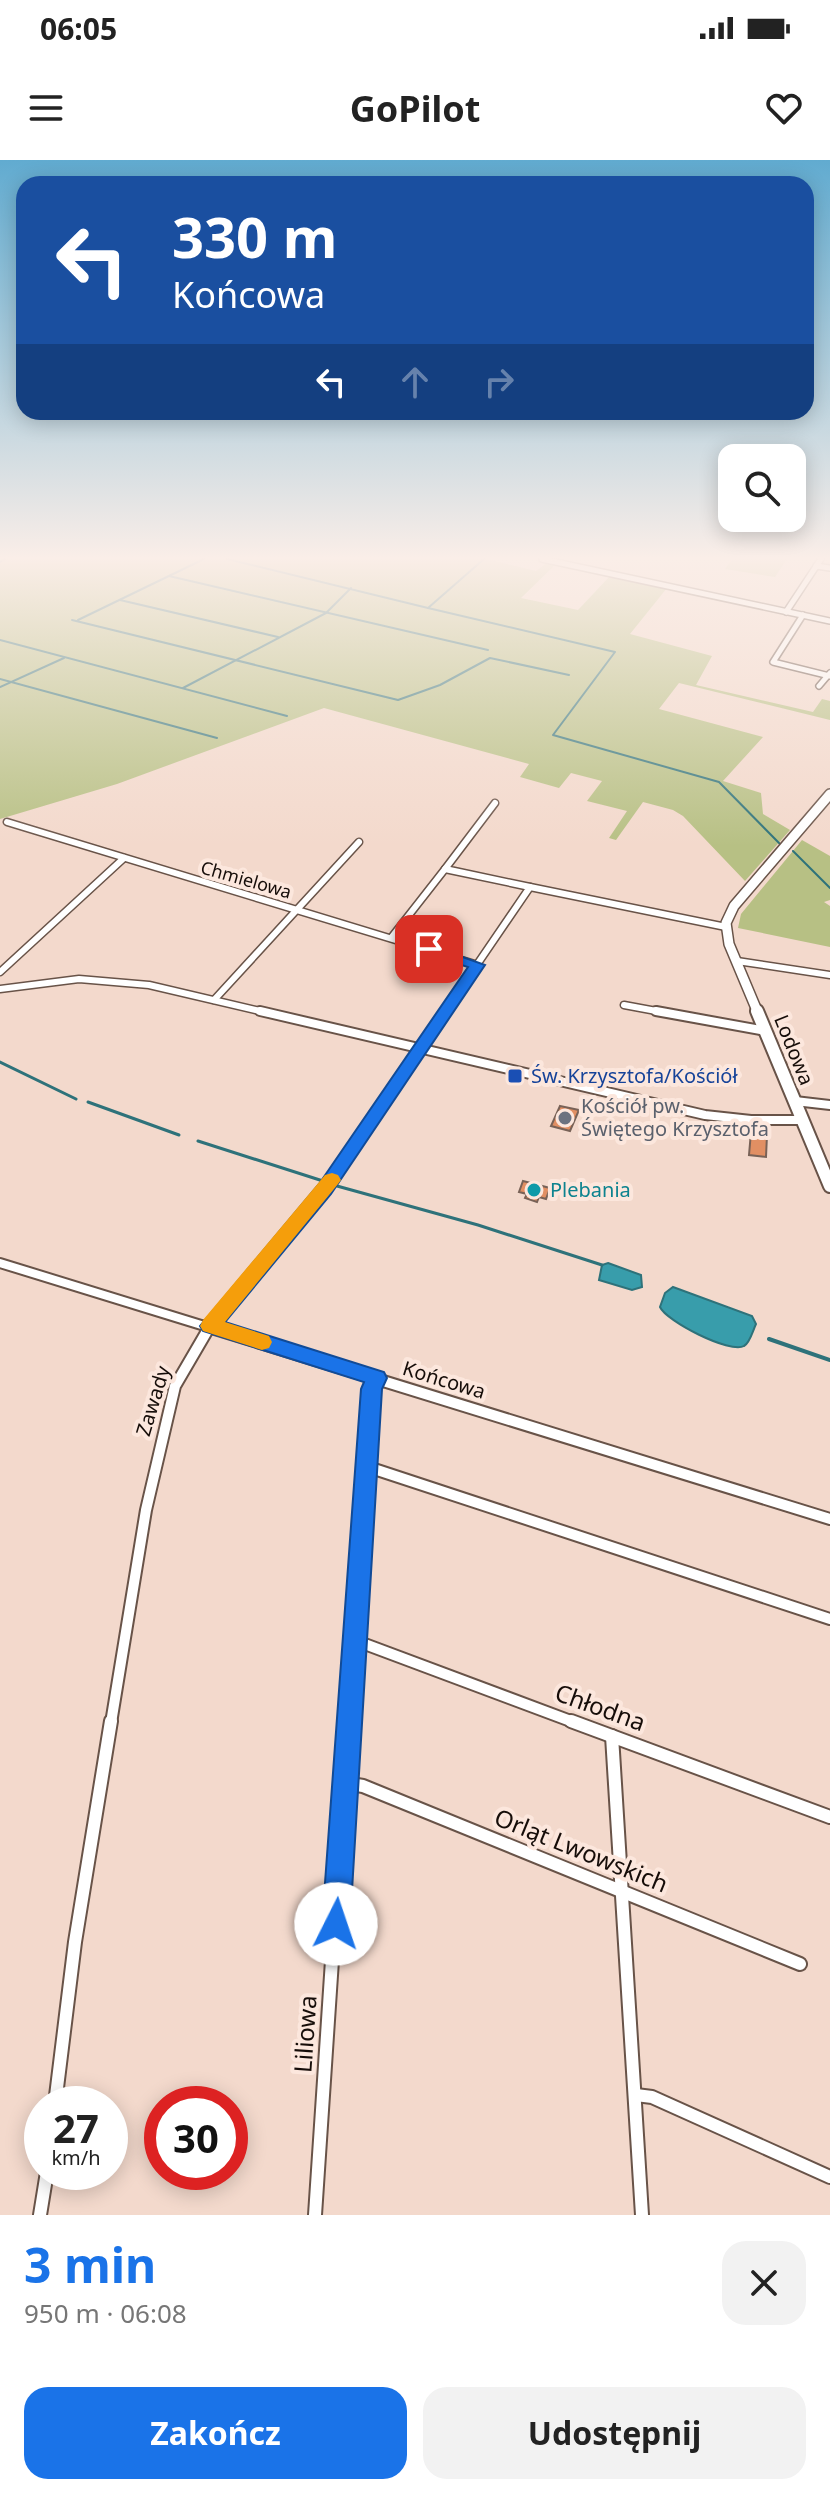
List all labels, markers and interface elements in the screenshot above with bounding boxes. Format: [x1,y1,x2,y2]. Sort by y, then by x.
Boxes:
text: 06:05 [40,8,117,49]
text: GoPilot [350,84,480,133]
icon: menu [24,86,68,130]
icon: heart [762,86,806,130]
text: 330 m [172,198,337,274]
icon: left [40,208,144,312]
text: Końcowa [172,270,325,319]
icon: left [309,360,353,404]
icon: ahead [393,360,437,404]
icon: right [477,360,521,404]
map controls [718,444,806,532]
button: search [718,444,806,532]
street label: Chmielowa [198,855,295,903]
pin [395,915,463,983]
icon: arrive [407,927,451,971]
street label: Lodowa [768,1011,821,1089]
place label: Św. Krzysztofa/Kościół [531,1062,738,1089]
marker: Św. Krzysztofa/Kościół [506,1067,524,1085]
place label: Kościół pw. Świętego Krzysztofa [581,1092,769,1142]
marker: Kościół pw. Świętego Krzysztofa [556,1109,574,1127]
place label: Plebania [550,1176,631,1203]
marker: Plebania [525,1181,543,1199]
street label: Końcowa [400,1354,489,1405]
street label: Zawady [129,1362,176,1439]
street label: Chłodna [551,1675,650,1738]
street label: Orląt Lwowskich [490,1800,673,1899]
position arrow [294,1882,378,1966]
street label: Liliowa [285,1994,324,2074]
speed limit sign: 30 [144,2086,248,2190]
text: 27 [53,2100,99,2155]
text: km/h [51,2144,101,2171]
text: 3 min [24,2232,156,2297]
button: close [722,2241,806,2325]
text: 950 m · 06:08 [24,2295,187,2331]
button: Zakończ [24,2387,407,2479]
button: Udostępnij [423,2387,806,2479]

